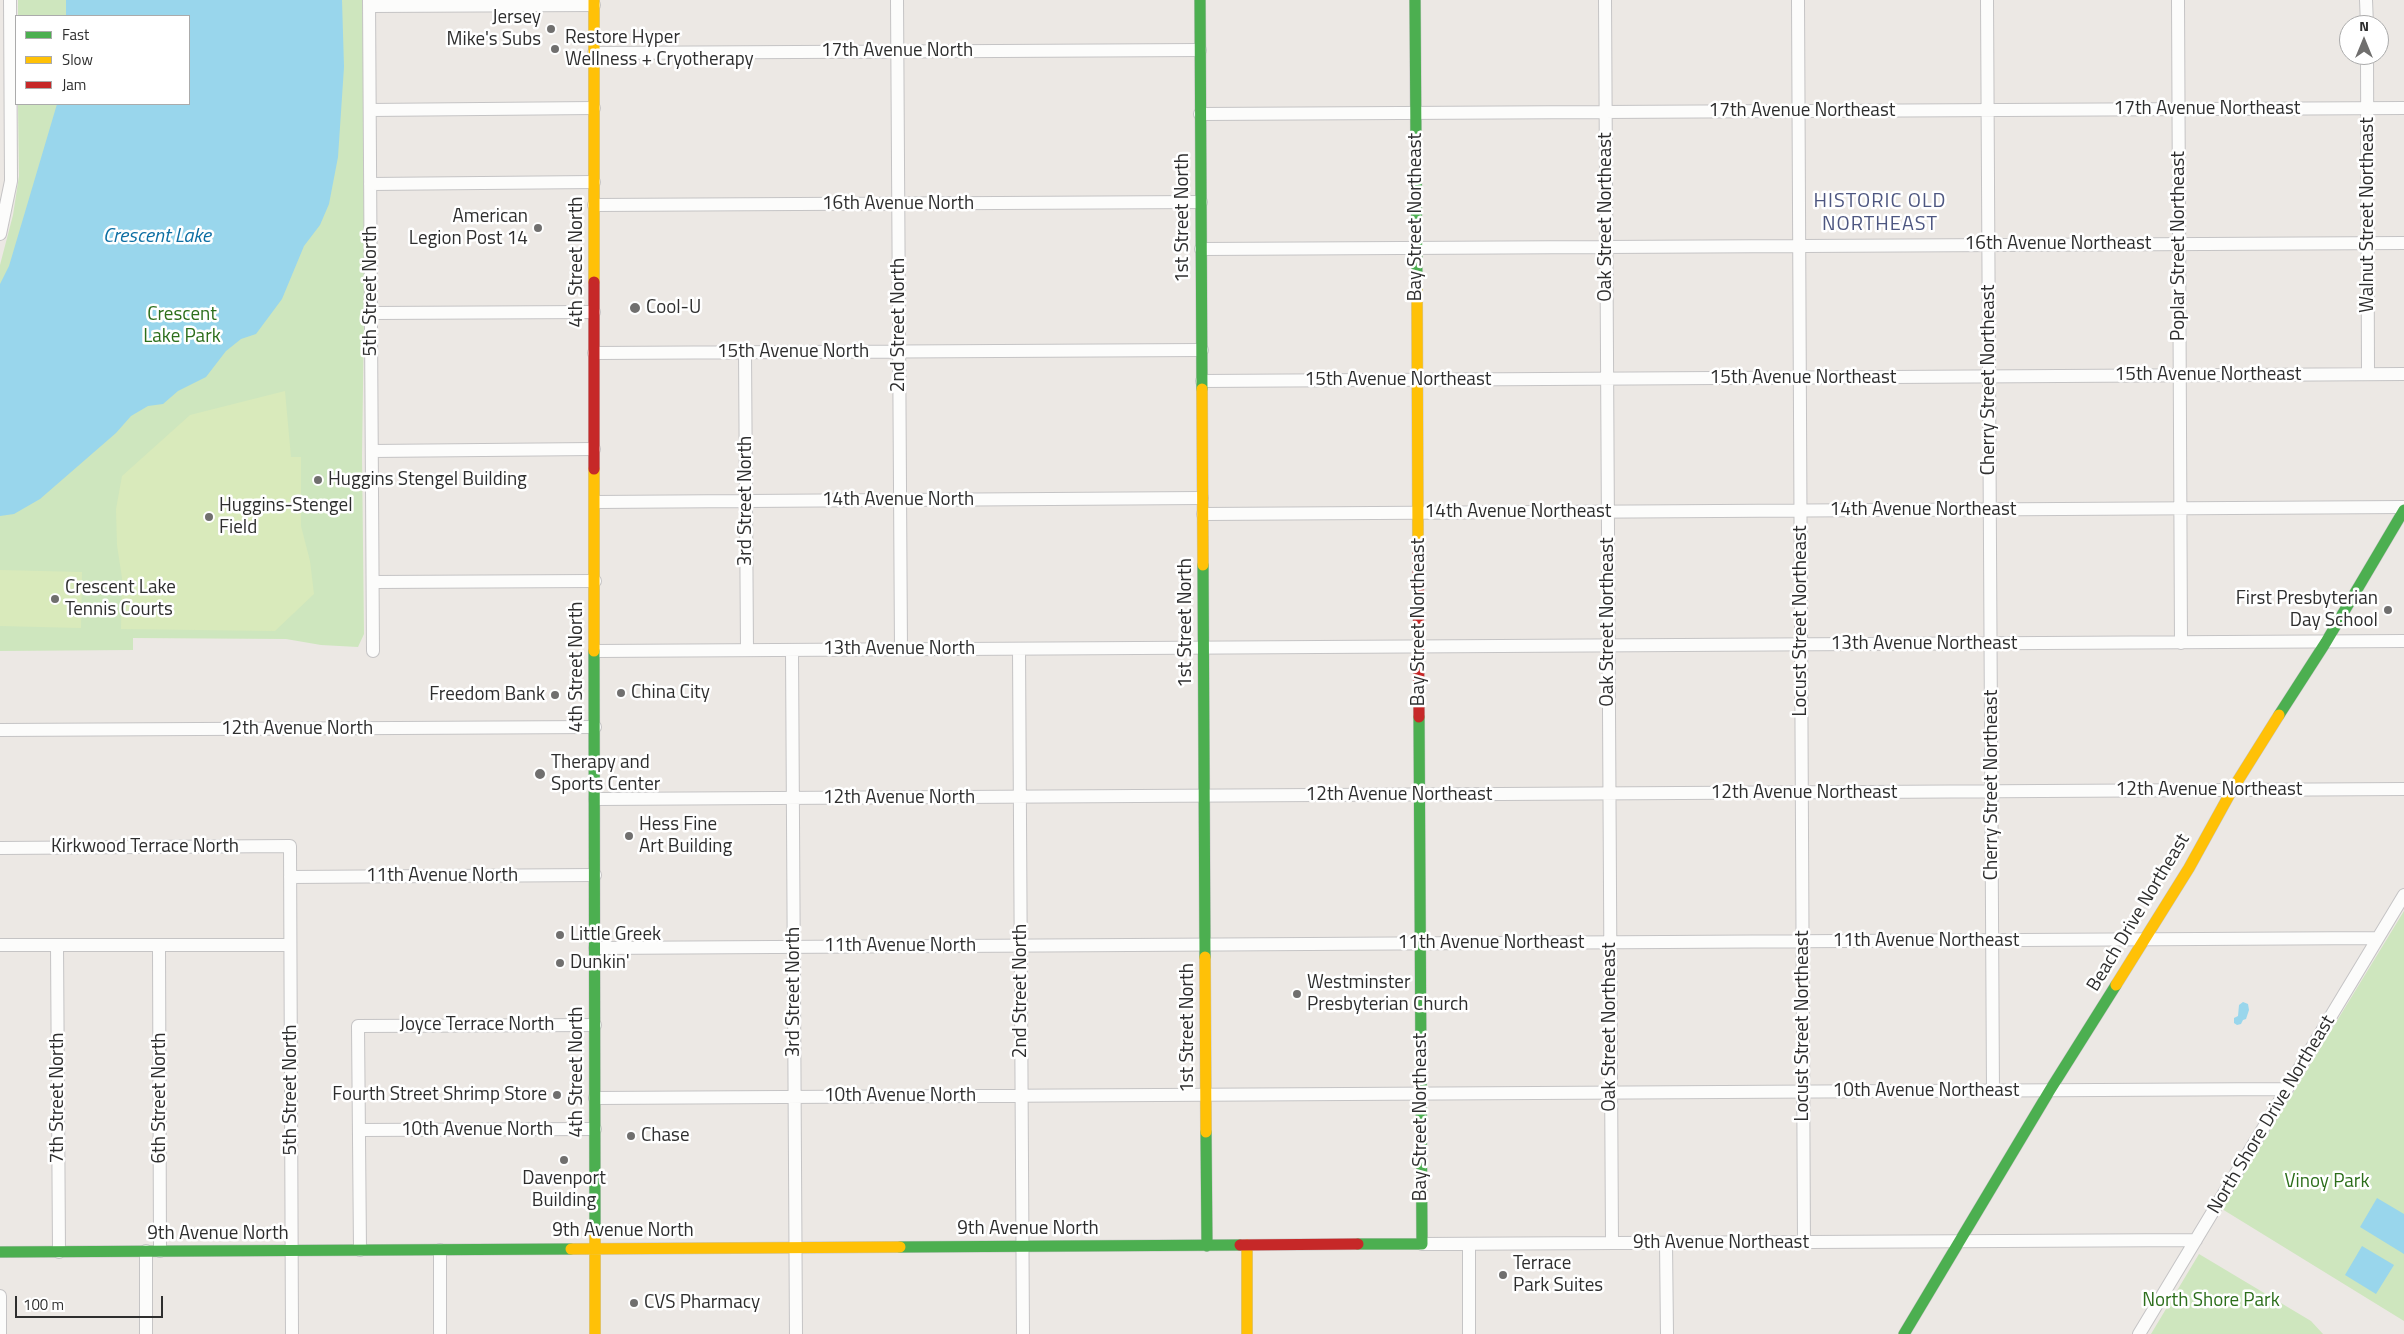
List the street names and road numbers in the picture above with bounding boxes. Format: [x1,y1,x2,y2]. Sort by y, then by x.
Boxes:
street label: 17th Avenue North [821,40,973,62]
street label: 17th Avenue Northeast [2114,98,2300,120]
street label: 17th Avenue Northeast [1709,100,1895,122]
street label: Walnut Street Northeast [2357,117,2379,313]
street label: Oak Street Northeast [1595,132,1617,302]
street label: Bay Street Northeast [1405,133,1427,301]
street label: Poplar Street Northeast [2168,151,2190,341]
street label: 1st Street North [1172,153,1194,283]
street label: 16th Avenue North [822,193,974,215]
street label: 4th Street North [566,196,588,328]
street label: 5th Street North [360,225,382,357]
street label: 16th Avenue Northeast [1965,233,2151,255]
street label: 2nd Street North [888,258,910,392]
street label: Cherry Street Northeast [1978,285,2000,475]
street label: 15th Avenue North [717,341,869,363]
street label: 15th Avenue Northeast [2115,364,2301,386]
street label: 15th Avenue Northeast [1710,367,1896,389]
street label: 15th Avenue Northeast [1305,369,1491,391]
street label: 3rd Street North [735,436,757,566]
street label: 14th Avenue North [822,489,974,511]
street label: 14th Avenue Northeast [1830,499,2016,521]
street label: 14th Avenue Northeast [1425,501,1611,523]
street label: Locust Street Northeast [1790,525,1812,717]
street label: Oak Street Northeast [1597,537,1619,707]
street label: Bay Street Northeast [1408,538,1430,706]
street label: 1st Street North [1175,558,1197,688]
street label: 4th Street North [566,601,588,733]
street label: 13th Avenue Northeast [1831,633,2017,655]
street label: 13th Avenue North [823,638,975,660]
street label: Cherry Street Northeast [1981,690,2003,880]
street label: 12th Avenue North [221,718,373,740]
street label: 12th Avenue Northeast [2116,779,2302,801]
street label: 12th Avenue Northeast [1711,782,1897,804]
street label: 12th Avenue Northeast [1306,784,1492,806]
street label: 12th Avenue North [823,787,975,809]
street label: Beach Drive Northeast [2083,830,2195,996]
street label: Kirkwood Terrace North [51,836,239,858]
street label: 11th Avenue North [366,865,518,887]
street label: 2nd Street North [1010,924,1032,1058]
street label: 3rd Street North [783,927,805,1057]
street label: Locust Street Northeast [1792,930,1814,1122]
street label: 11th Avenue Northeast [1833,930,2019,952]
street label: 11th Avenue Northeast [1398,932,1584,954]
street label: 11th Avenue North [824,935,976,957]
street label: Oak Street Northeast [1599,942,1621,1112]
street label: 1st Street North [1177,963,1199,1093]
street label: 4th Street North [566,1006,588,1138]
street label: North Shore Drive Northeast [2204,1012,2340,1218]
street label: Joyce Terrace North [400,1014,554,1036]
street label: 5th Street North [280,1024,302,1156]
street label: 7th Street North [47,1032,69,1164]
street label: 6th Street North [149,1032,171,1164]
street label: Bay Street Northeast [1410,1033,1432,1201]
street label: 10th Avenue Northeast [1833,1080,2019,1102]
street label: 10th Avenue North [824,1085,976,1107]
street label: 10th Avenue North [401,1119,553,1141]
street label: 9th Avenue North [957,1218,1099,1240]
street label: 9th Avenue North [552,1220,694,1242]
street label: 9th Avenue North [147,1223,289,1245]
street label: 9th Avenue Northeast [1633,1232,1809,1254]

